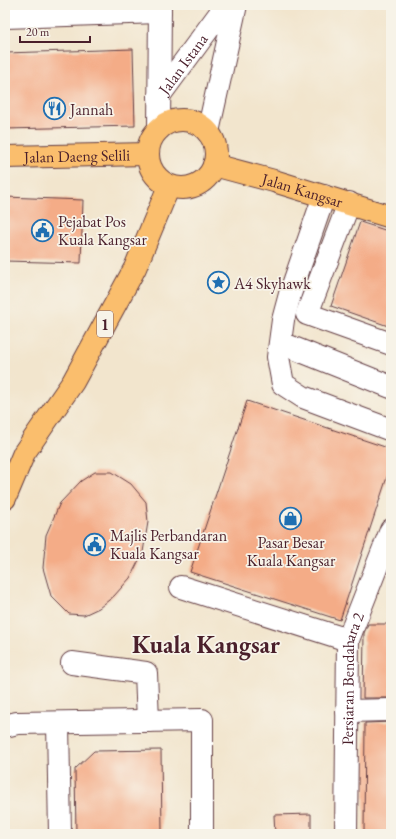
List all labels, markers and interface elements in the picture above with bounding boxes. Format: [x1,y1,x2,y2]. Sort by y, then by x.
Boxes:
scale bar [20,18,90,44]
text: 20 m [26,24,50,40]
street label: Jalan Istana [152,29,212,100]
restaurant icon: Jannah [42,96,68,122]
place label: Jannah [68,99,113,120]
street label: Jalan Daeng Selili [22,144,130,167]
street label: Jalan Kangsar [258,167,346,212]
place label: Pejabat Pos Kuala Kangsar [58,211,147,250]
public building icon: Pejabat Pos Kuala Kangsar [30,217,56,243]
place icon: A4 Skyhawk [206,270,232,296]
place label: A4 Skyhawk [233,273,311,294]
road number: 1 [97,311,113,337]
shop icon: Pasar Besar Kuala Kangsar [278,505,304,531]
place label: Majlis Perbandaran Kuala Kangsar [110,525,228,564]
public building icon: Majlis Perbandaran Kuala Kangsar [82,531,108,557]
place label: Pasar Besar Kuala Kangsar [247,532,336,571]
street label: Persiaran Bendahara 2 [336,609,369,745]
district label: Kuala Kangsar [132,629,280,661]

